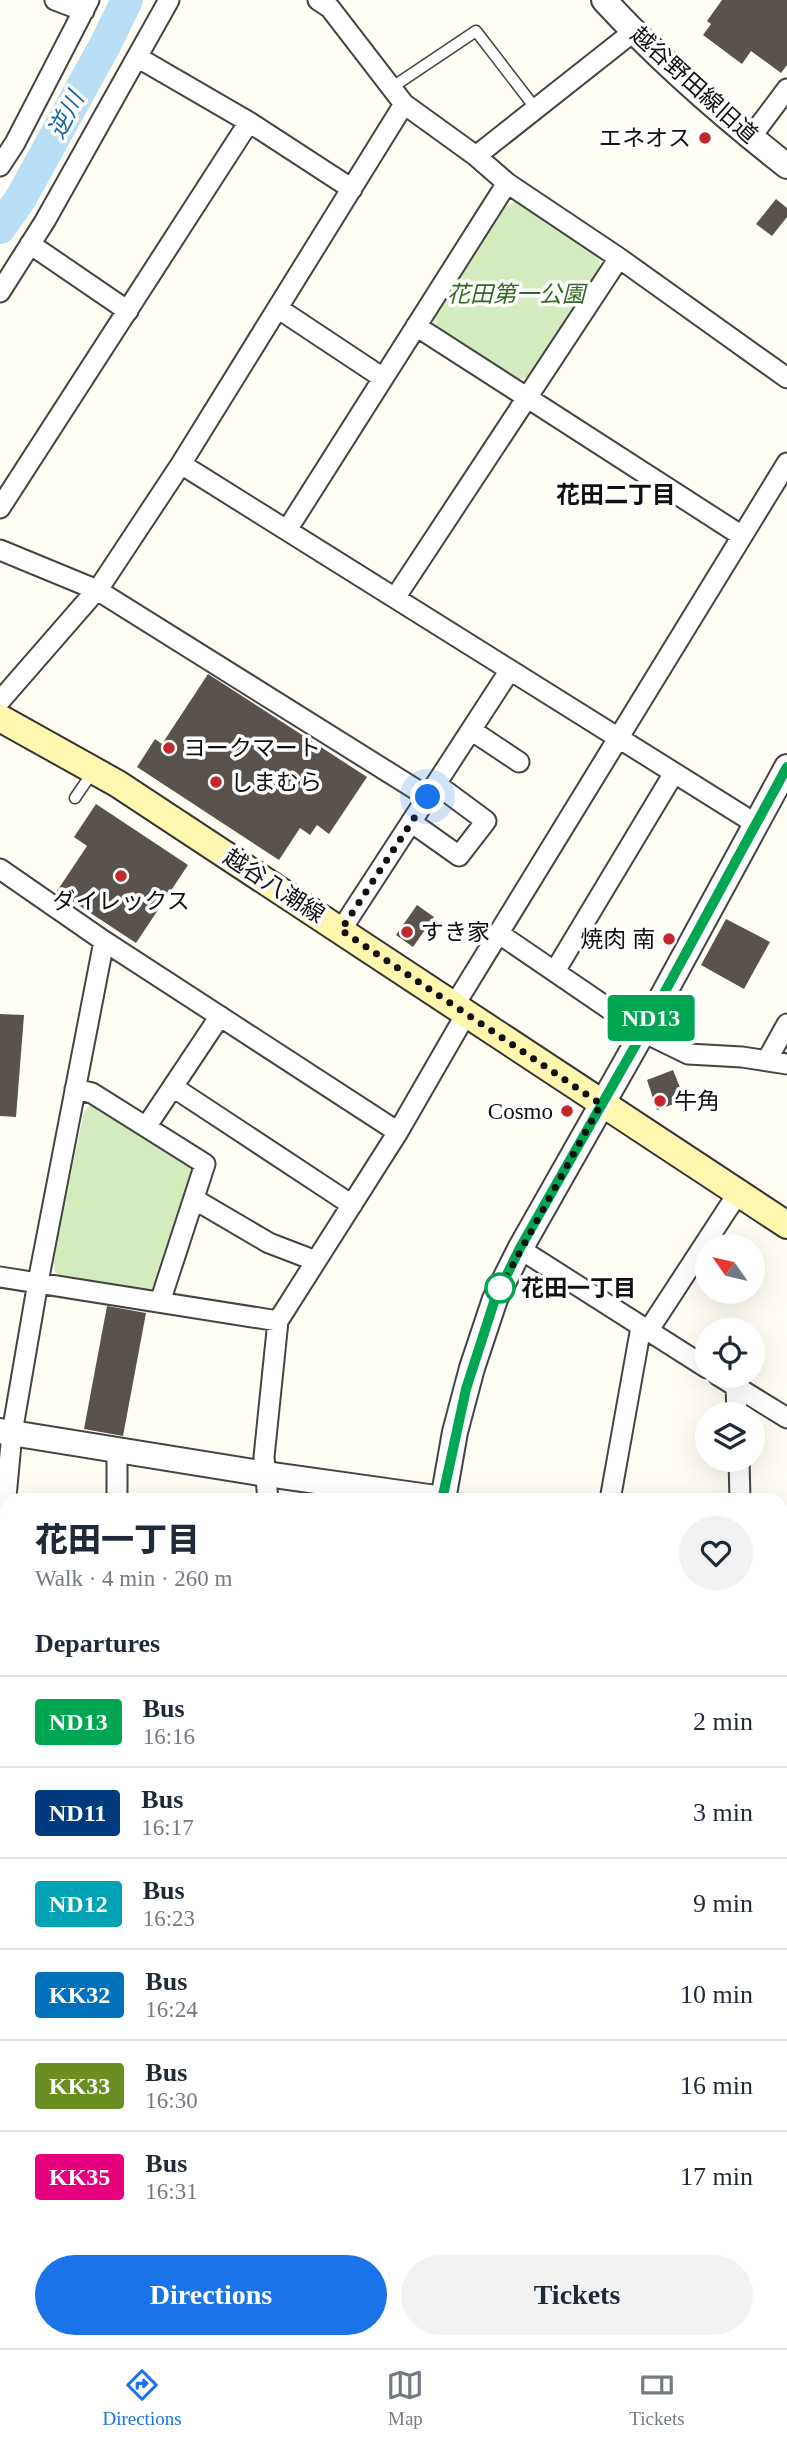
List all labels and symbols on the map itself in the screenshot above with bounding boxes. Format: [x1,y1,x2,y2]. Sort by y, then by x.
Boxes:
street label: 越谷野田線旧道 [626,22,762,148]
water label: 逆川 [43,85,90,142]
place label: エネオス [599,126,691,151]
marker: エネオス [697,130,713,146]
park label: 花田第一公園 [447,282,588,307]
district label: 花田二丁目 [556,482,676,508]
place label: ヨークマート [183,736,321,761]
marker: ヨークマート [161,740,177,756]
place label: しまむら [230,770,322,795]
marker: しまむら [208,774,224,790]
your location [410,779,445,814]
street label: 越谷八潮線 [219,844,329,928]
marker: ダイレックス [113,868,129,884]
place label: ダイレックス [52,889,190,914]
place label: すき家 [421,920,490,945]
marker: すき家 [399,924,415,940]
place label: 焼肉 南 [580,927,655,952]
marker: 焼肉 南 [661,931,677,947]
line badge: ND13 [602,995,700,1041]
place label: 牛角 [674,1089,720,1114]
marker: 牛角 [652,1093,668,1109]
place label: Cosmo [488,1099,553,1124]
marker: Cosmo [559,1103,575,1119]
north arrow [695,1234,765,1304]
marker: 花田一丁目 [485,1273,515,1303]
place label: 花田一丁目 [521,1276,636,1301]

